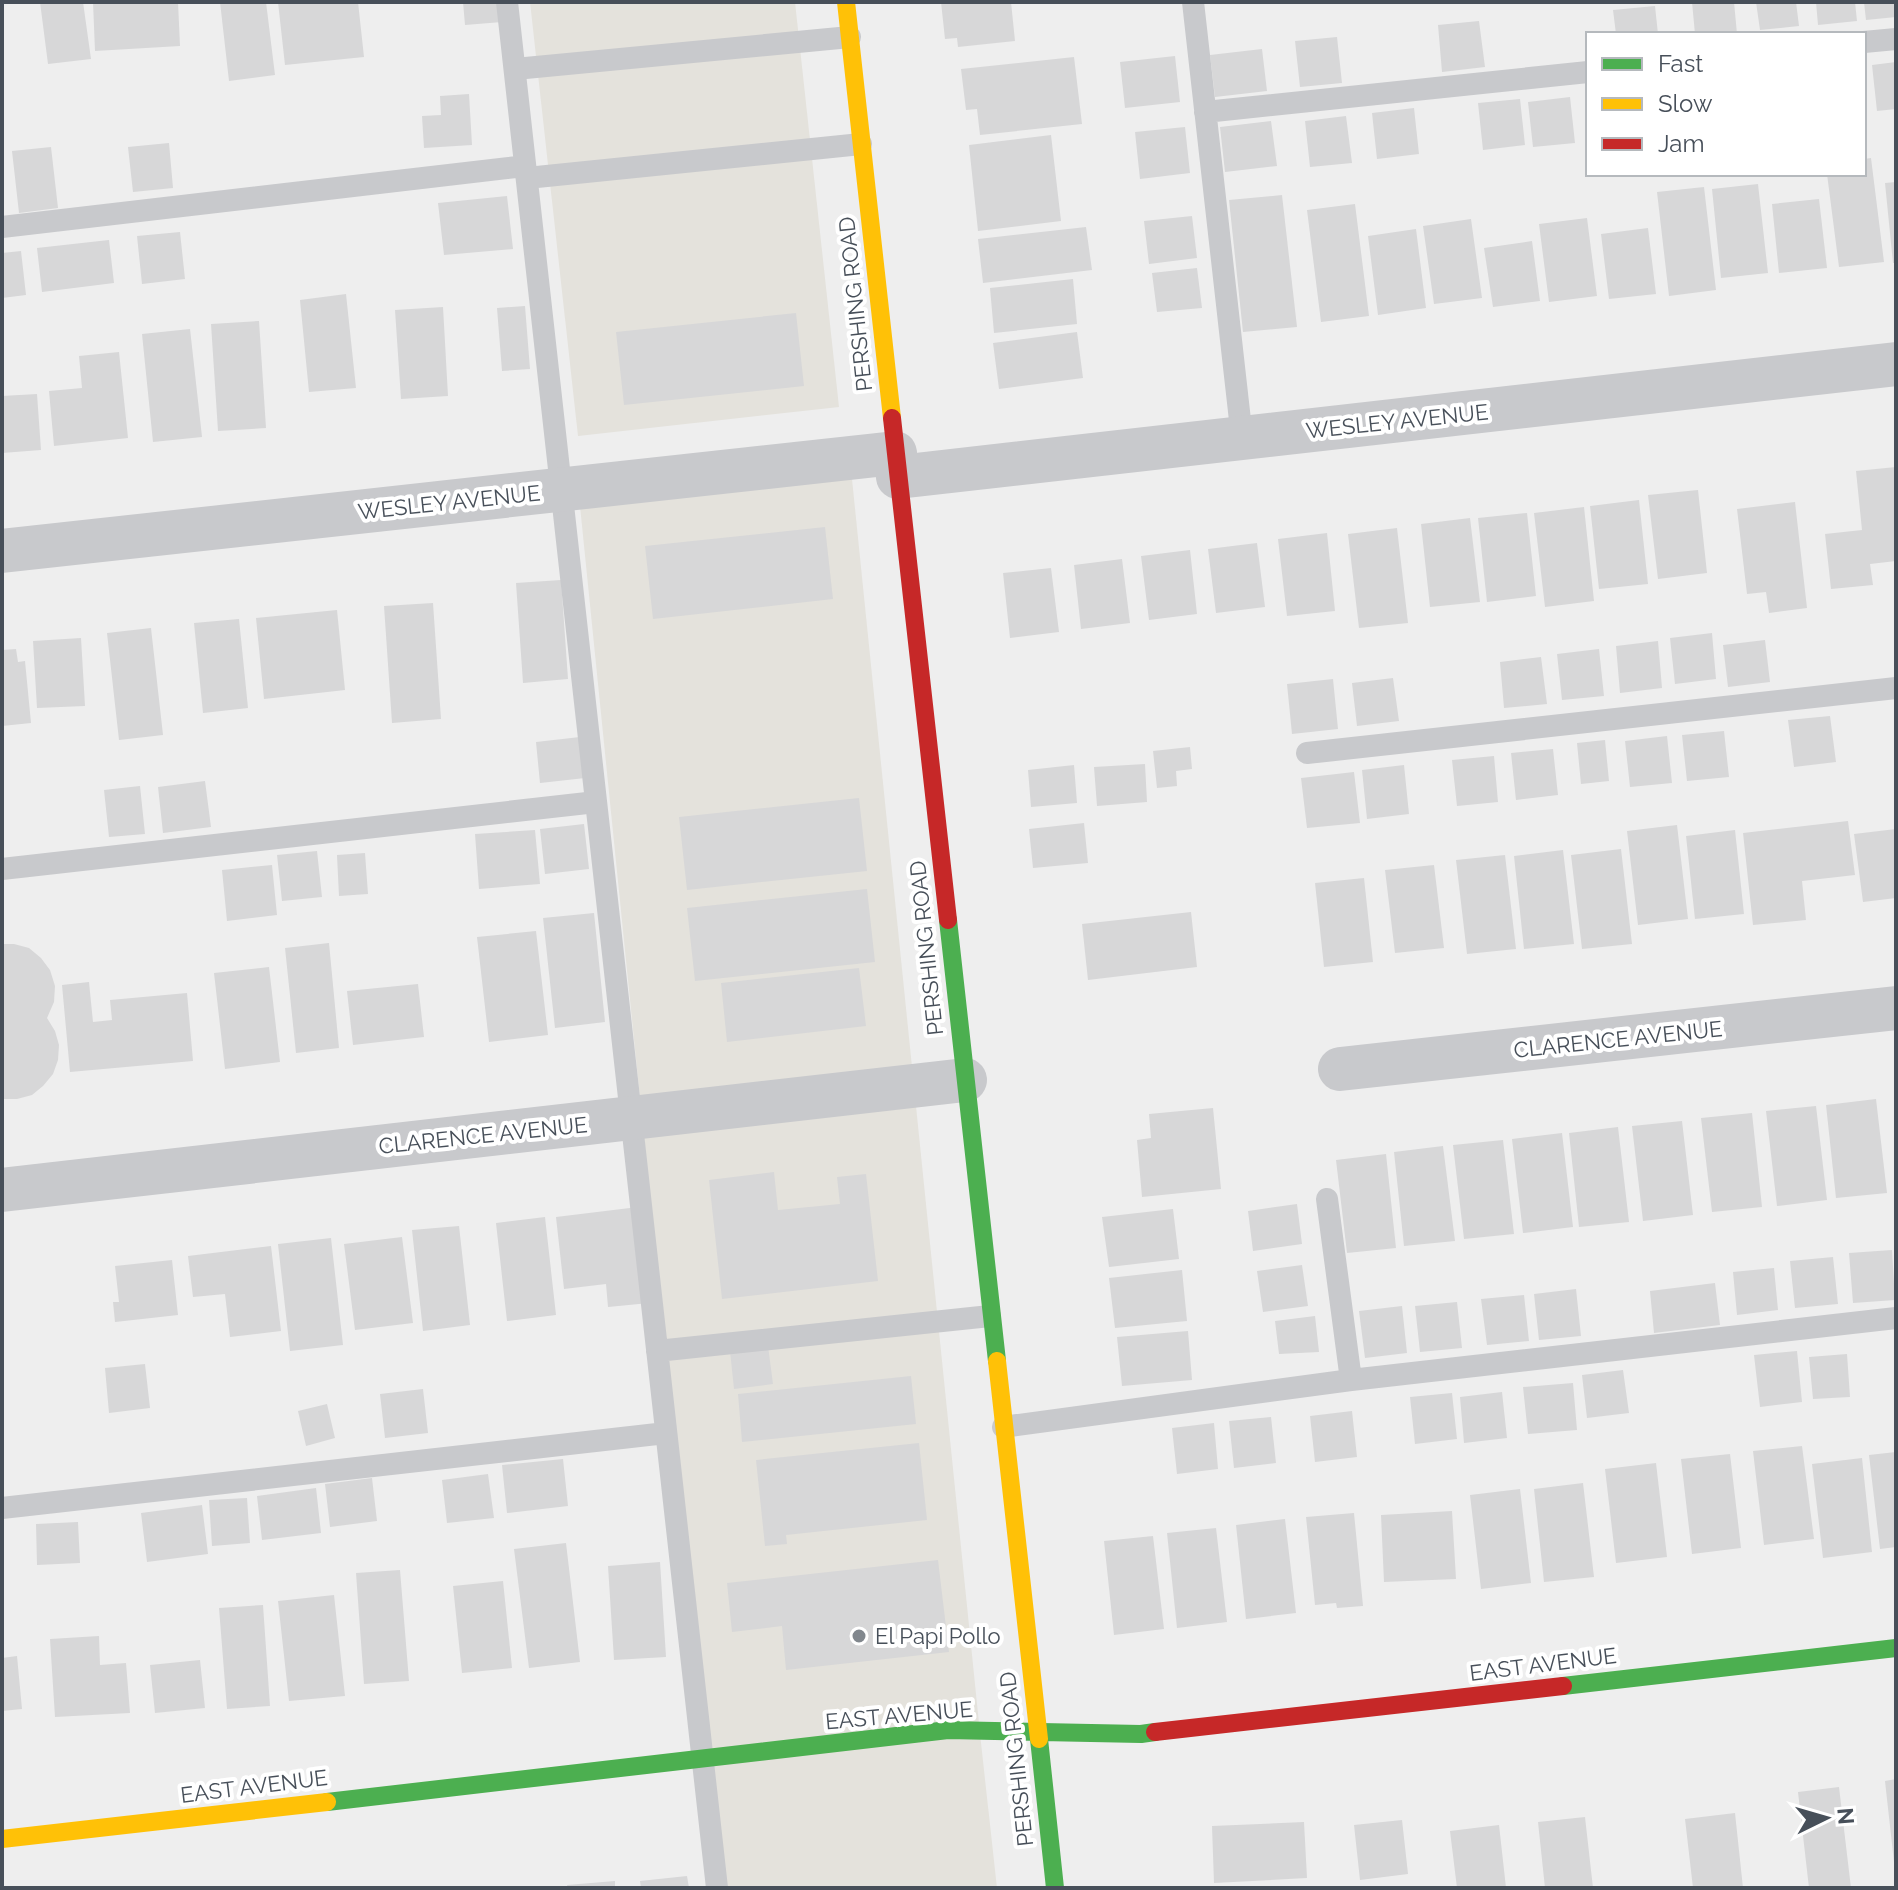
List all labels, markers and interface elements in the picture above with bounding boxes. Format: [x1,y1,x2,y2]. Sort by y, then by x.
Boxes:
legend [1586,32,1866,176]
text: Fast [1658,49,1703,78]
text: Slow [1658,89,1713,118]
text: Jam [1658,129,1704,158]
street label: PERSHING ROAD [833,215,877,393]
street label: WESLEY AVENUE [1305,398,1489,444]
street label: WESLEY AVENUE [357,479,541,525]
street label: PERSHING ROAD [904,859,948,1037]
street label: CLARENCE AVENUE [1512,1015,1724,1063]
street label: CLARENCE AVENUE [377,1111,589,1159]
place label: El Papi Pollo [875,1623,1000,1649]
marker: El Papi Pollo [850,1627,868,1645]
street label: EAST AVENUE [1468,1642,1618,1686]
street label: PERSHING ROAD [994,1670,1038,1848]
street label: EAST AVENUE [824,1696,974,1734]
street label: EAST AVENUE [179,1764,329,1808]
north arrow [1786,1778,1866,1858]
text: N [1832,1807,1860,1826]

